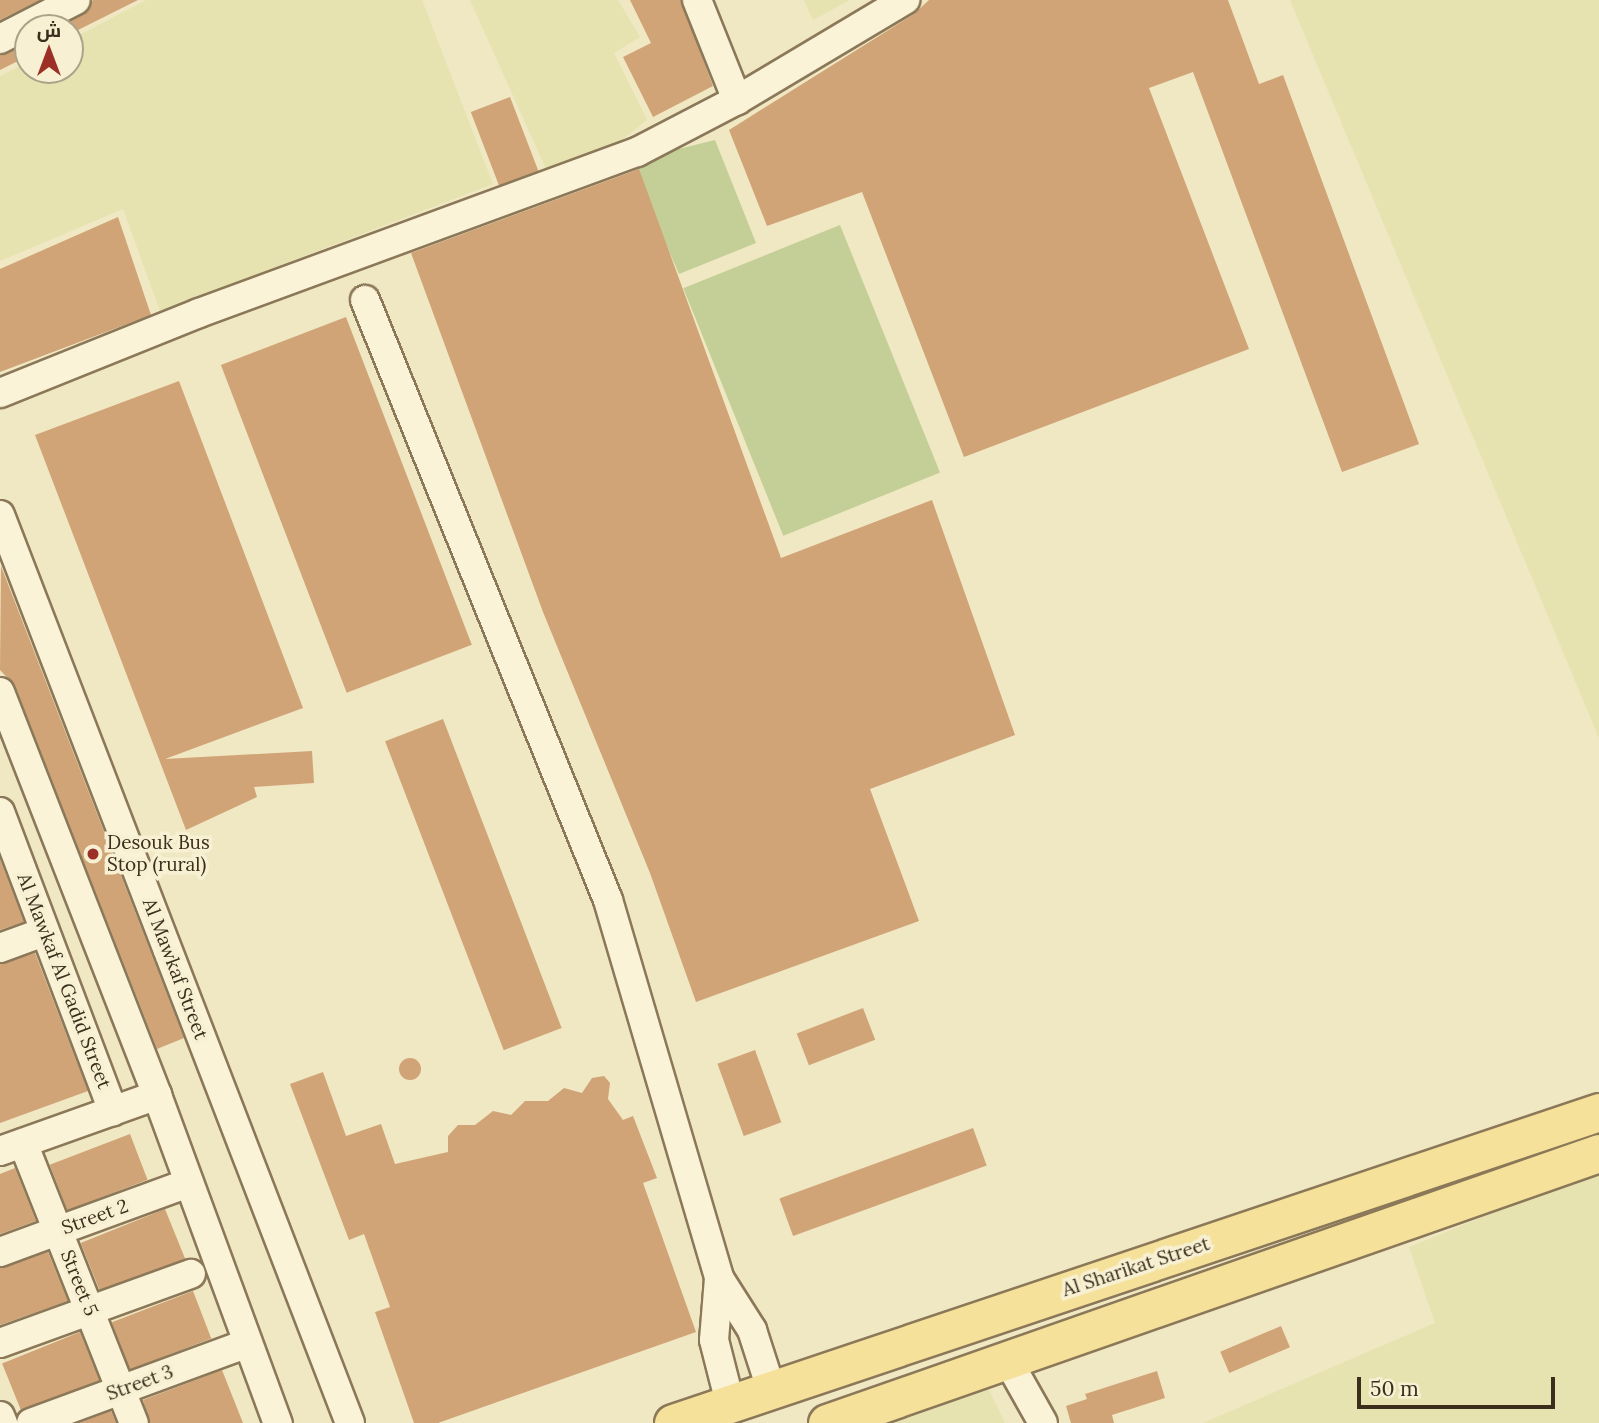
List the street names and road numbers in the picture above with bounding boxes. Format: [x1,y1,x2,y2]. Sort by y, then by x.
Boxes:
street label: Al Mawkaf Al Gadid Street [12,870,116,1092]
street label: Al Mawkaf Street [138,895,212,1043]
street label: Street 2 [59,1194,131,1240]
street label: Al Sharikat Street [1059,1232,1213,1302]
street label: Street 5 [55,1247,103,1319]
street label: Street 3 [103,1360,177,1406]

